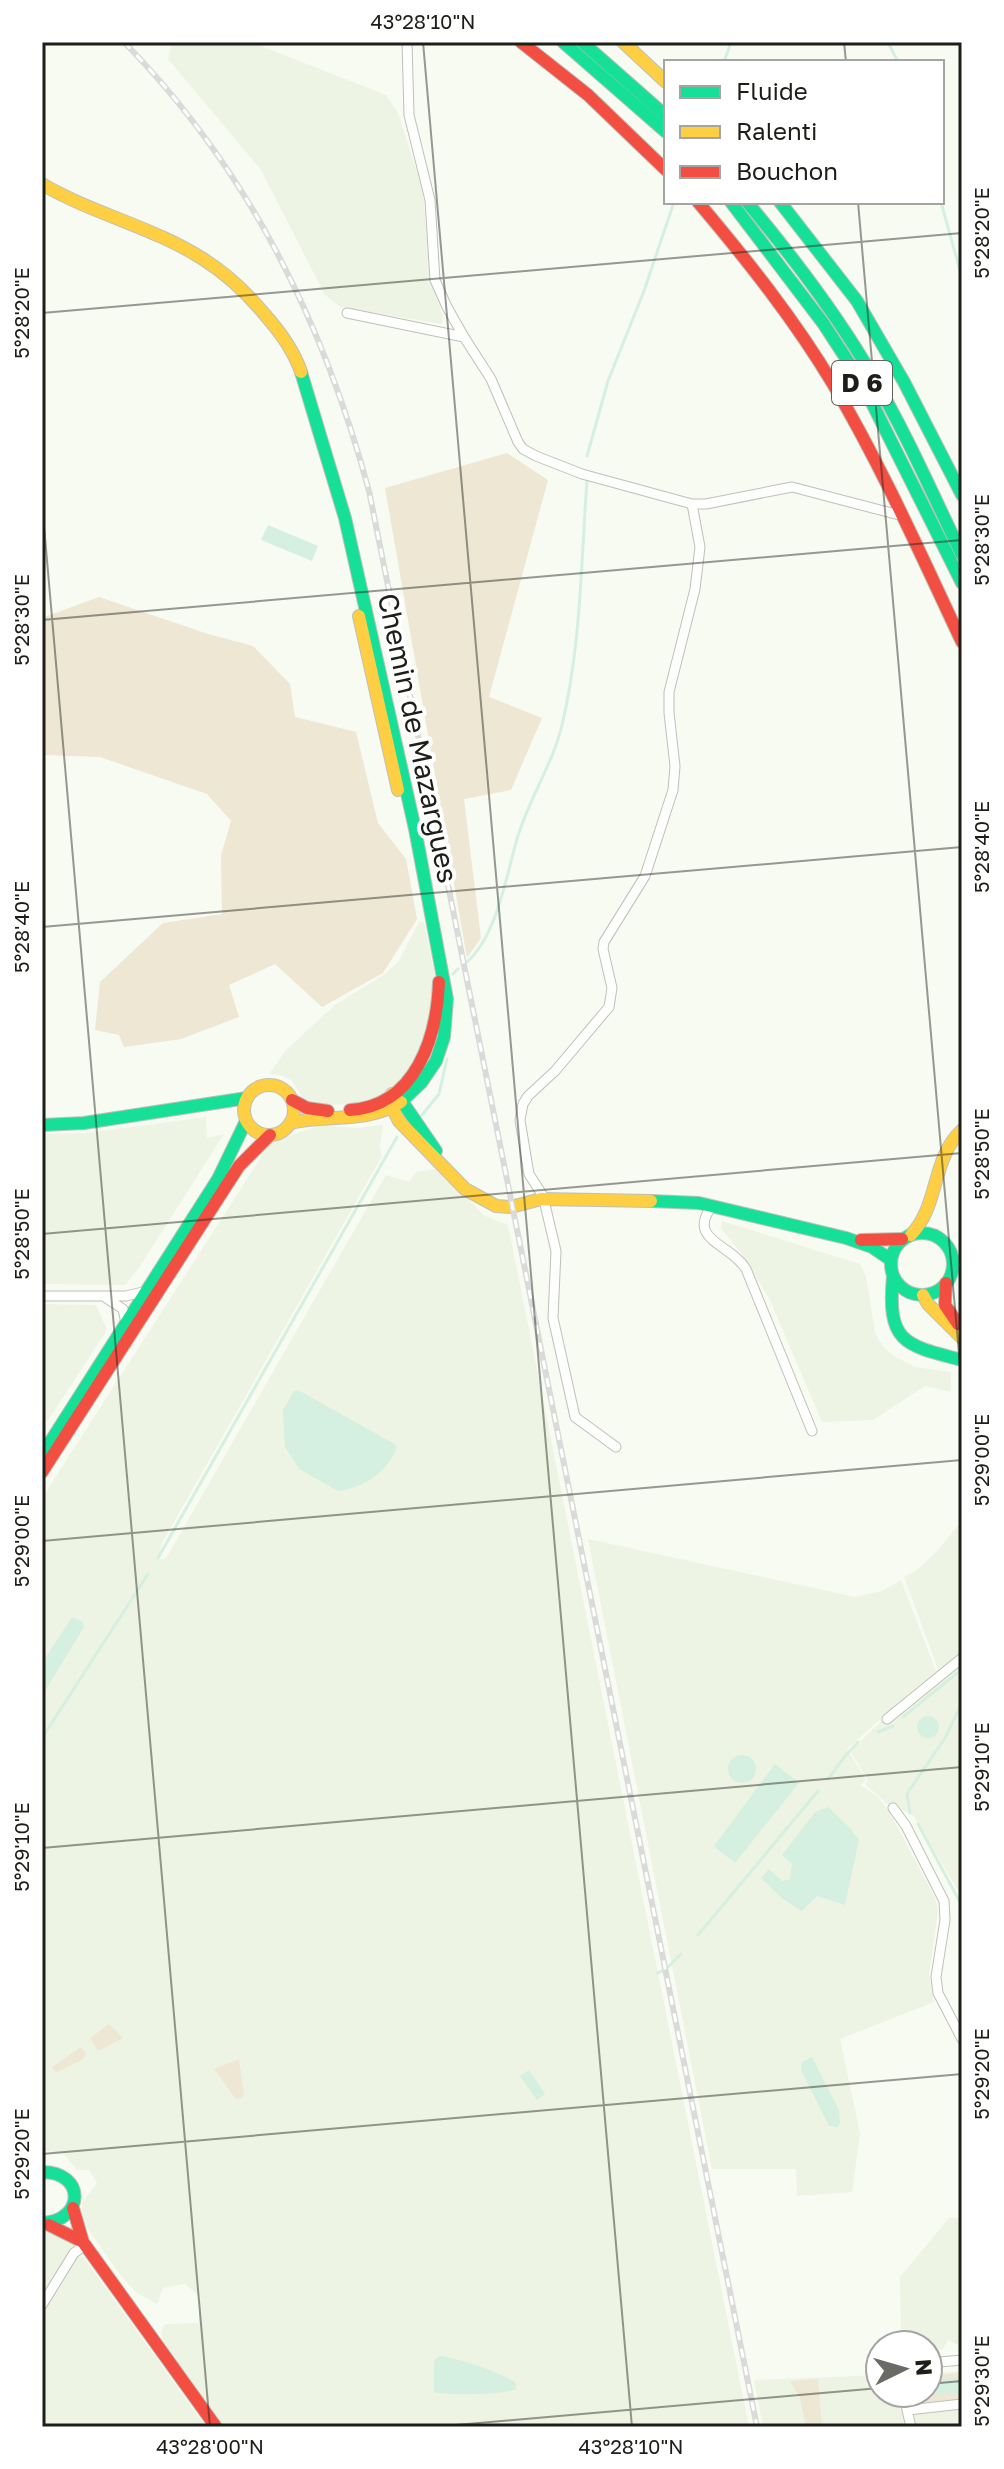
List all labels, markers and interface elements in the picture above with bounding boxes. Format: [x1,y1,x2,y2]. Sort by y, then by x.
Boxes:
text: 43°28'10"N [371,9,476,33]
legend [664,60,944,204]
text: Fluide [736,76,808,105]
text: Ralenti [736,116,818,145]
text: Bouchon [736,156,838,185]
text: 5°28'20"E [969,187,993,279]
text: 5°28'20"E [9,267,33,359]
road number: D 6 [832,361,892,405]
text: 5°28'30"E [969,494,993,586]
text: 5°28'30"E [9,574,33,666]
street label: Chemin de Mazargues [372,590,465,886]
text: 5°28'40"E [969,801,993,893]
text: 5°28'40"E [9,881,33,973]
text: 5°28'50"E [969,1108,993,1200]
text: 5°28'50"E [9,1188,33,1280]
text: 5°29'00"E [969,1414,993,1506]
text: 5°29'00"E [9,1495,33,1587]
text: 5°29'10"E [969,1722,993,1812]
text: 5°29'10"E [9,1802,33,1892]
text: 5°29'20"E [969,2028,993,2120]
text: 5°29'20"E [9,2108,33,2200]
north arrow [864,2329,944,2409]
text: 5°29'30"E [969,2335,993,2427]
text: N [910,2358,939,2377]
text: 43°28'00"N [156,2434,264,2458]
text: 43°28'10"N [579,2434,684,2458]

